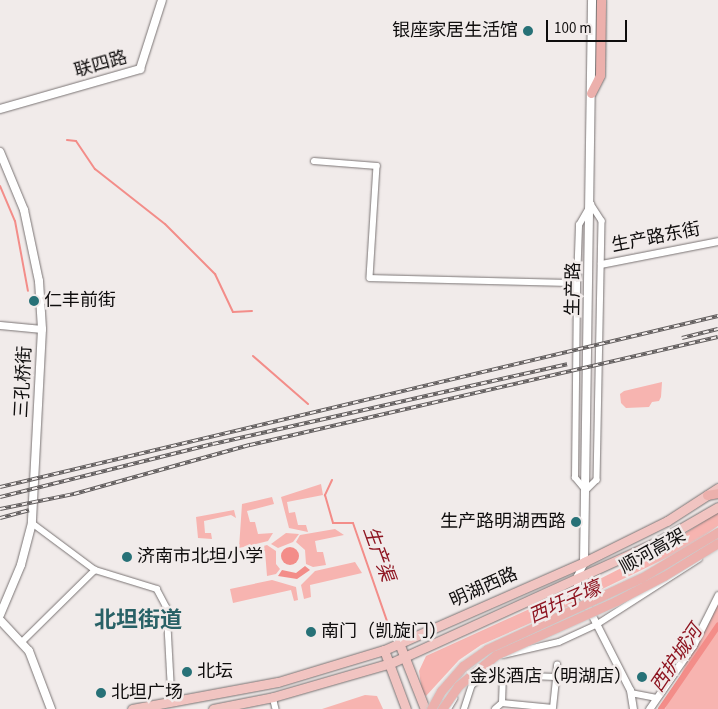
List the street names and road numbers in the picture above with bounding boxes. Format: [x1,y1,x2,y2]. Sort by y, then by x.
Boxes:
street label: 联四路 [72,47,130,83]
street label: 生产路东街 [610,219,702,257]
street label: 生产路 [563,262,585,316]
street label: 三孔桥街 [11,345,37,419]
street label: 顺河高架 [616,525,690,579]
street label: 明湖西路 [447,563,521,613]

